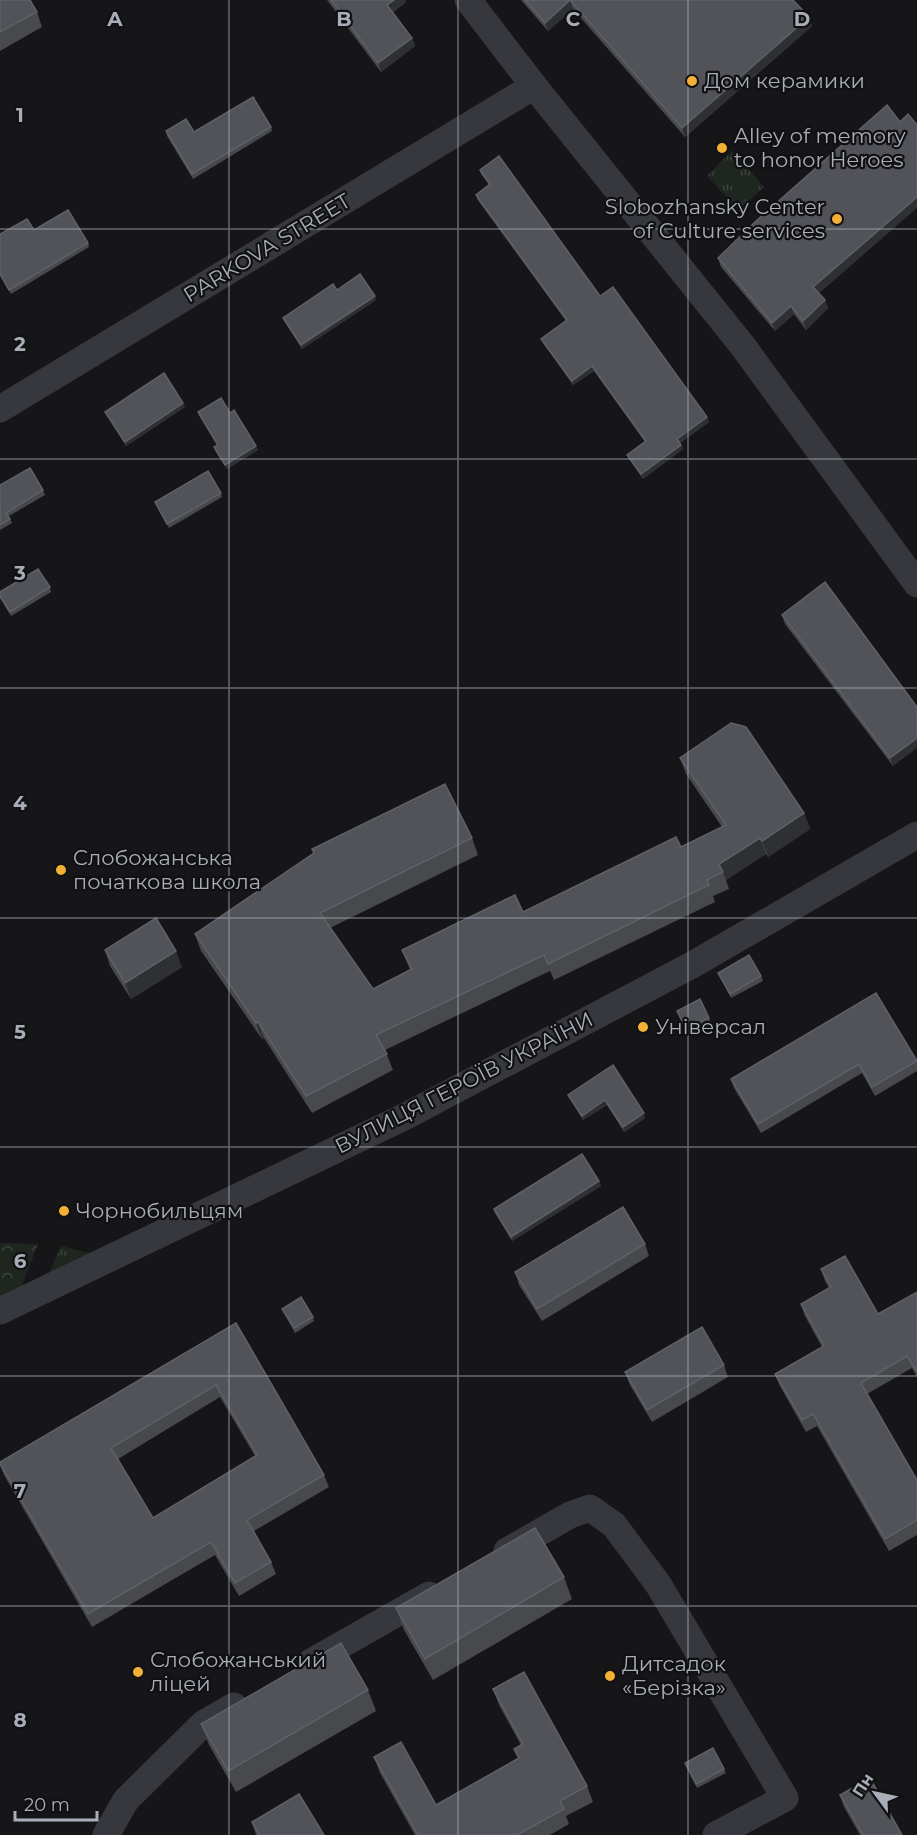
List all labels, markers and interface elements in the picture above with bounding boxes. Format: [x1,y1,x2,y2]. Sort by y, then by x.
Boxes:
text: A [106,7,123,31]
text: B [336,7,352,31]
text: C [566,7,581,31]
text: D [794,7,810,31]
place label: Дом керамики [704,68,865,93]
marker: Дом керамики [685,74,699,88]
text: 1 [16,103,24,127]
place label: Alley of memory to honor Heroes [734,123,906,172]
marker: Alley of memory to honor Heroes [715,141,729,155]
street label: PARKOVA STREET [179,188,355,307]
place label: Slobozhansky Center of Culture services [605,194,825,243]
marker: Slobozhansky Center of Culture services [830,212,844,226]
text: 2 [14,332,26,356]
text: 3 [13,561,26,585]
text: 4 [13,791,27,815]
place label: Cлобожанська початкова школа [73,845,261,894]
marker: Cлобожанська початкова школа [54,863,68,877]
street label: ВУЛИЦЯ ГЕРОЇВ УКРАЇНИ [331,1006,597,1159]
place label: Універсал [655,1014,766,1039]
text: 5 [14,1020,26,1044]
marker: Універсал [636,1020,650,1034]
place label: Чорнобильцям [76,1198,243,1223]
marker: Чорнобильцям [57,1204,71,1218]
text: 6 [14,1249,27,1273]
text: 7 [14,1479,26,1503]
place label: Слобожанський ліцей [150,1647,326,1696]
place label: Дитсадок «Берізка» [622,1651,726,1700]
marker: Слобожанський ліцей [131,1665,145,1679]
marker: Дитсадок «Берізка» [603,1669,617,1683]
text: 8 [13,1708,27,1732]
north arrow [845,1763,905,1823]
text: Пн [848,1770,877,1800]
scale bar [15,1784,98,1822]
text: 20 m [24,1794,70,1816]

